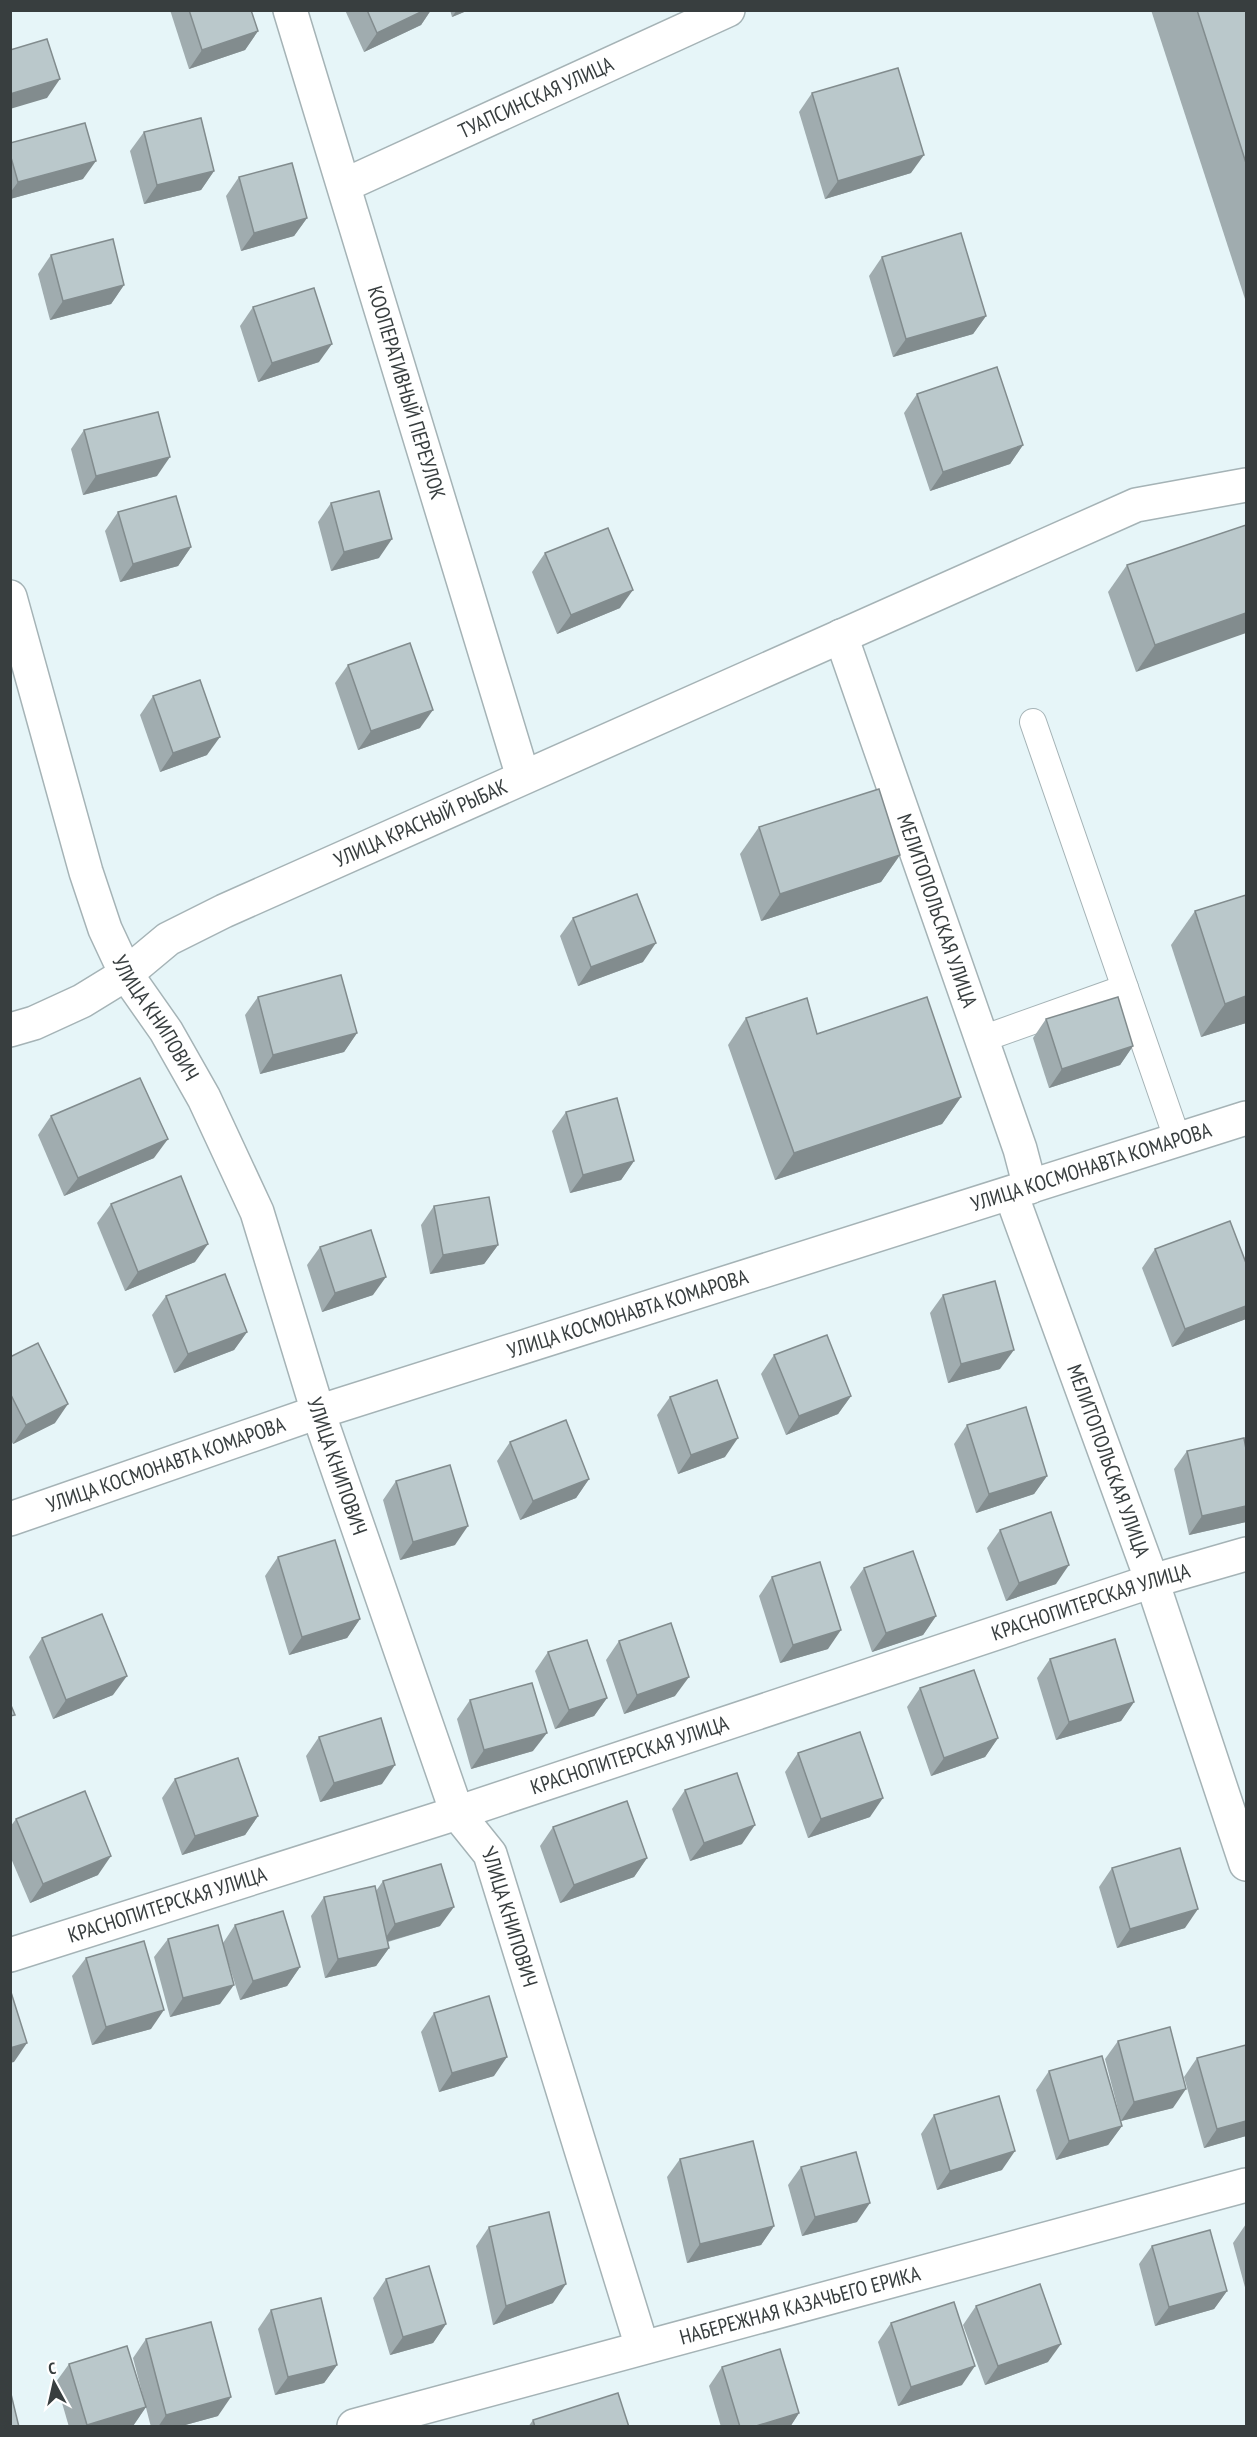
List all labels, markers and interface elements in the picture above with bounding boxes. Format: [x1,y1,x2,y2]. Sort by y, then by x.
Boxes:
street label: ТУАПСИНСКАЯ УЛИЦА [454,50,618,144]
street label: КООПЕРАТИВНЫЙ ПЕРЕУЛОК [362,283,452,502]
street label: УЛИЦА КРАСНЫЙ РЫБАК [330,773,511,873]
street label: МЕЛИТОПОЛЬСКАЯ УЛИЦА [891,810,984,1011]
street label: УЛИЦА КНИПОВИЧ [106,951,205,1085]
street label: УЛИЦА КОСМОНАВТА КОМАРОВА [967,1116,1215,1217]
street label: УЛИЦА КОСМОНАВТА КОМАРОВА [504,1263,751,1364]
street label: МЕЛИТОПОЛЬСКАЯ УЛИЦА [1061,1361,1156,1561]
street label: УЛИЦА КНИПОВИЧ [301,1394,374,1538]
street label: УЛИЦА КОСМОНАВТА КОМАРОВА [43,1410,289,1518]
street label: КРАСНОПИТЕРСКАЯ УЛИЦА [988,1557,1193,1647]
street label: КРАСНОПИТЕРСКАЯ УЛИЦА [527,1709,732,1800]
street label: УЛИЦА КНИПОВИЧ [476,1841,544,1990]
street label: КРАСНОПИТЕРСКАЯ УЛИЦА [64,1860,270,1949]
street label: НАБЕРЕЖНАЯ КАЗАЧЬЕГО ЕРИКА [676,2260,923,2350]
north arrow [24,2353,84,2413]
text: С [47,2358,58,2379]

